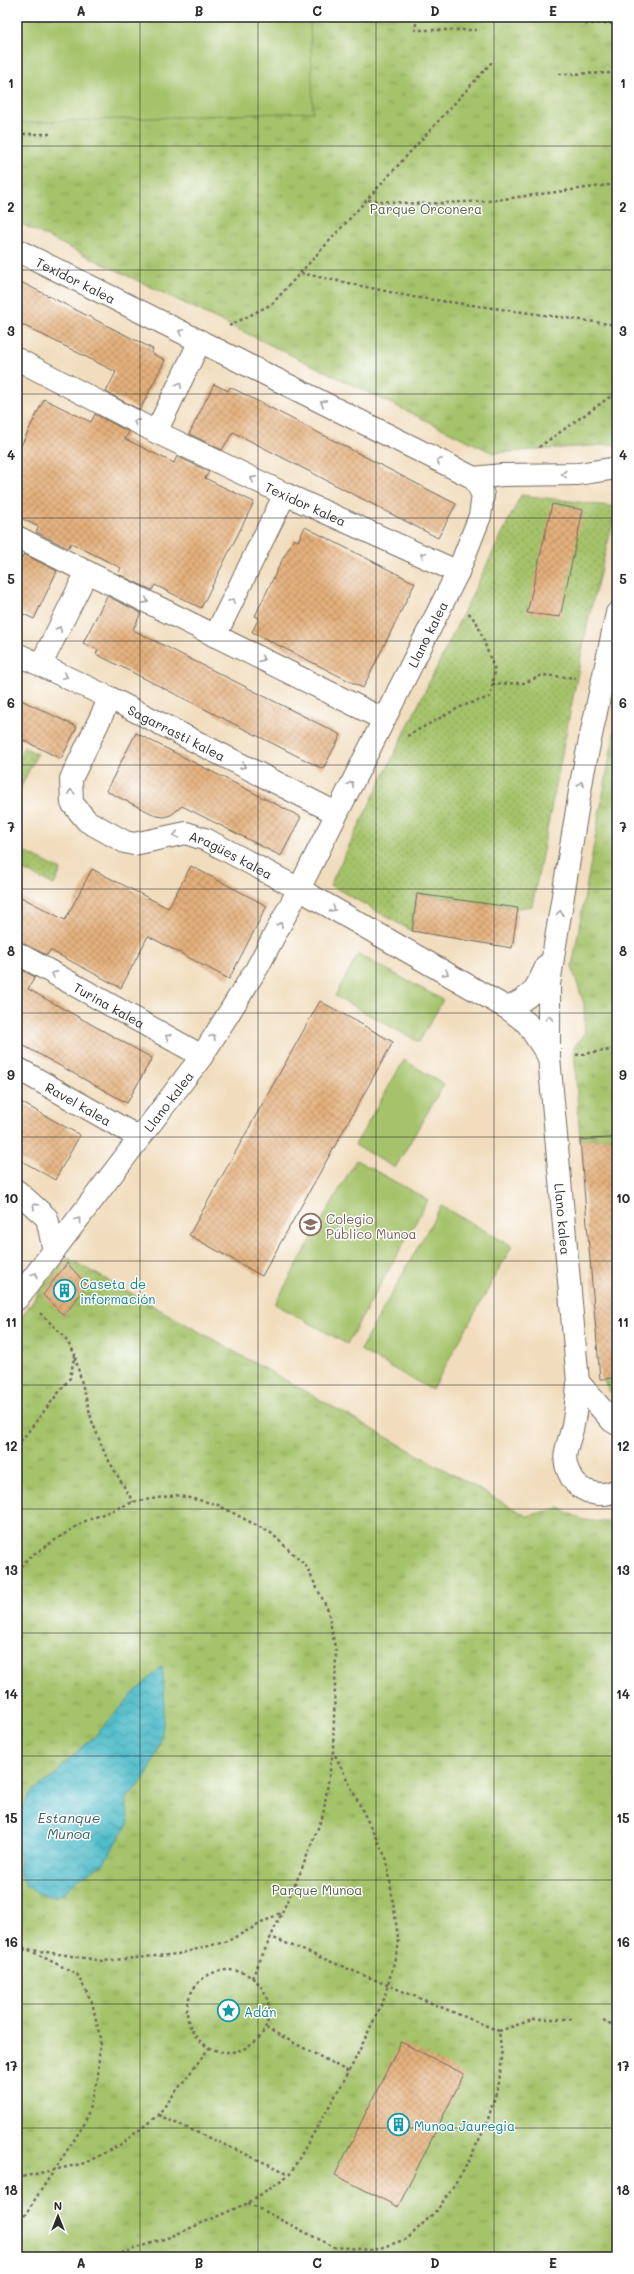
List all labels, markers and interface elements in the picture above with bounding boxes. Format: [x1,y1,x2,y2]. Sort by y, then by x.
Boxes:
text: A [76,2,86,19]
text: B [195,2,204,19]
text: C [312,2,322,19]
text: D [430,2,440,19]
text: E [549,2,557,19]
text: 1 [8,74,14,91]
text: 1 [620,74,626,91]
text: 2 [7,198,15,215]
text: 2 [619,198,627,215]
park label: Parque Orconera [370,200,482,217]
street label: Texidor kalea [33,252,119,307]
text: 3 [7,322,15,339]
text: 3 [619,322,627,339]
one-way arrow [178,329,186,337]
one-way arrow [174,381,182,389]
one-way arrow [319,400,327,407]
one-way arrow [133,419,140,427]
text: 4 [7,446,15,463]
text: 4 [619,446,627,463]
one-way arrow [435,458,443,466]
one-way arrow [561,470,567,478]
one-way arrow [250,476,257,484]
street label: Texidor kalea [263,477,349,529]
one-way arrow [419,551,426,559]
text: 5 [7,570,15,587]
text: 5 [619,570,627,587]
one-way arrow [142,597,149,604]
one-way arrow [228,597,235,605]
street label: Llano kalea [403,598,451,670]
one-way arrow [54,626,62,634]
one-way arrow [258,654,266,662]
one-way arrow [61,671,68,679]
text: 6 [7,694,15,711]
text: 6 [619,694,627,711]
street label: Sagarrasti kalea [125,700,228,764]
one-way arrow [239,762,247,769]
one-way arrow [346,781,354,789]
one-way arrow [576,781,585,787]
one-way arrow [67,789,76,795]
text: 7 [7,818,15,835]
text: 7 [619,818,627,835]
street label: Aragües kalea [187,826,276,882]
one-way arrow [173,831,179,839]
one-way arrow [329,904,336,911]
one-way arrow [555,910,564,916]
one-way arrow [275,922,282,930]
text: 8 [7,942,15,959]
text: 8 [619,942,627,959]
one-way arrow [442,969,449,976]
one-way arrow [51,971,58,978]
street label: Turina kalea [71,978,148,1031]
one-way arrow [545,1015,553,1021]
one-way arrow [209,1034,216,1041]
one-way arrow [164,1035,172,1042]
text: 9 [7,1066,15,1083]
text: 9 [619,1066,627,1083]
street label: Llano kalea [139,1067,196,1135]
street label: Ravel kalea [43,1078,115,1129]
street label: Llano kalea [552,1183,575,1256]
text: 10 [4,1189,18,1206]
text: 10 [616,1189,630,1206]
one-way arrow [32,1203,40,1211]
place label: Colegio Público Munoa [326,1210,417,1242]
school or university icon: Colegio Público Munoa [298,1212,324,1238]
one-way arrow [73,1218,80,1225]
one-way arrow [31,1273,38,1280]
place label: Caseta de información [80,1275,155,1307]
building icon: Caseta de información [52,1277,78,1303]
text: 11 [5,1313,17,1330]
text: 11 [617,1313,629,1330]
text: 12 [4,1437,18,1454]
text: 12 [616,1437,630,1454]
text: 13 [4,1561,18,1578]
text: 13 [616,1561,630,1578]
text: 14 [4,1685,18,1702]
text: 14 [616,1685,630,1702]
water label: Estanque Munoa [38,1808,100,1843]
text: 15 [4,1809,18,1826]
text: 15 [616,1809,630,1826]
park label: Parque Munoa [272,1881,362,1898]
text: 16 [4,1933,18,1950]
text: 16 [616,1933,630,1950]
place icon: Adán [215,1998,241,2024]
place label: Adán [244,2003,277,2020]
text: 17 [4,2057,18,2074]
text: 17 [616,2057,630,2074]
building icon: Munoa Jauregia [386,2112,412,2138]
place label: Munoa Jauregia [414,2117,515,2134]
text: 18 [4,2181,18,2198]
text: 18 [616,2181,630,2198]
north arrow [38,2196,78,2236]
text: N [54,2198,62,2213]
text: A [76,2254,86,2271]
text: B [195,2254,204,2271]
text: C [312,2254,322,2271]
text: D [430,2254,440,2271]
text: E [549,2254,557,2271]

